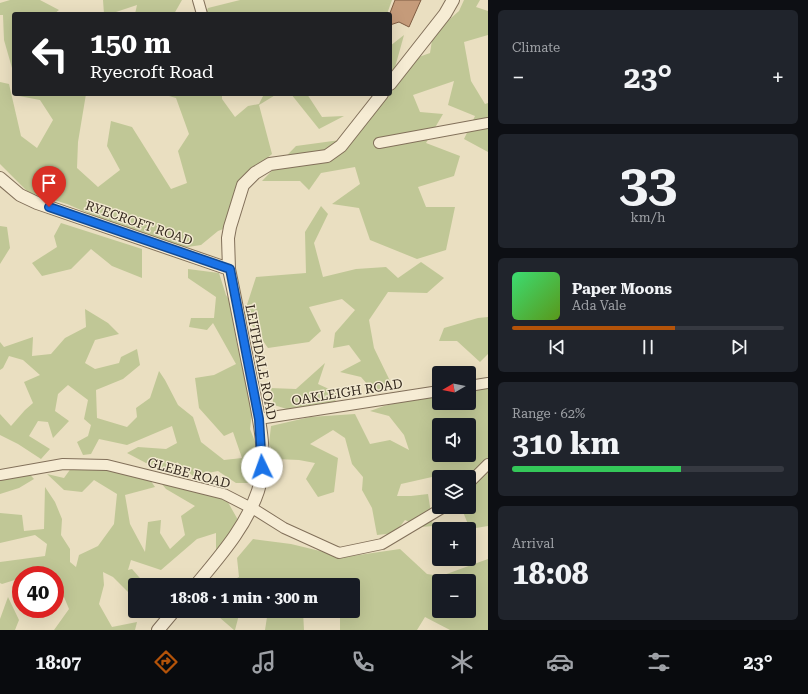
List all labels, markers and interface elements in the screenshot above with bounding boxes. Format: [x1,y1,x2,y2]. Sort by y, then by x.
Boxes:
text: 150 m [90,27,171,60]
icon: left [24,28,76,80]
text: Climate [512,40,560,55]
text: 23° [624,60,672,95]
text: Ryecroft Road [90,61,213,82]
text: − [512,65,524,90]
text: + [772,65,784,90]
text: 33 [619,153,677,214]
pin [32,166,66,207]
icon: arrive [38,172,60,194]
street label: RYECROFT ROAD [83,198,195,248]
text: km/h [631,210,665,225]
text: Paper Moons [572,280,672,298]
text: Ada Vale [572,298,626,313]
street label: LEITHDALE ROAD [242,303,280,421]
icon: previous [546,336,568,358]
icon: pause [637,336,659,358]
icon: next [728,336,750,358]
north arrow [432,366,476,410]
map controls [432,366,476,618]
street label: OAKLEIGH ROAD [290,376,404,408]
text: Range · 62% [512,406,585,421]
button: sound [432,418,476,462]
text: 310 km [512,426,620,461]
position arrow [241,446,283,488]
street label: GLEBE ROAD [146,455,232,491]
button: layers [432,470,476,514]
button: + [432,522,476,566]
text: Arrival [512,536,554,551]
text: 18:08 [512,556,589,591]
speed limit sign: 40 [12,566,64,618]
button: − [432,574,476,618]
text: 18:08 · 1 min · 300 m [170,589,318,607]
icon: directions [152,648,180,676]
icon: music [250,648,278,676]
icon: phone [349,648,377,676]
icon: climate [448,648,476,676]
icon: car [546,648,574,676]
icon: filters [645,648,673,676]
text: 18:07 [35,652,81,673]
text: 23° [744,652,773,673]

